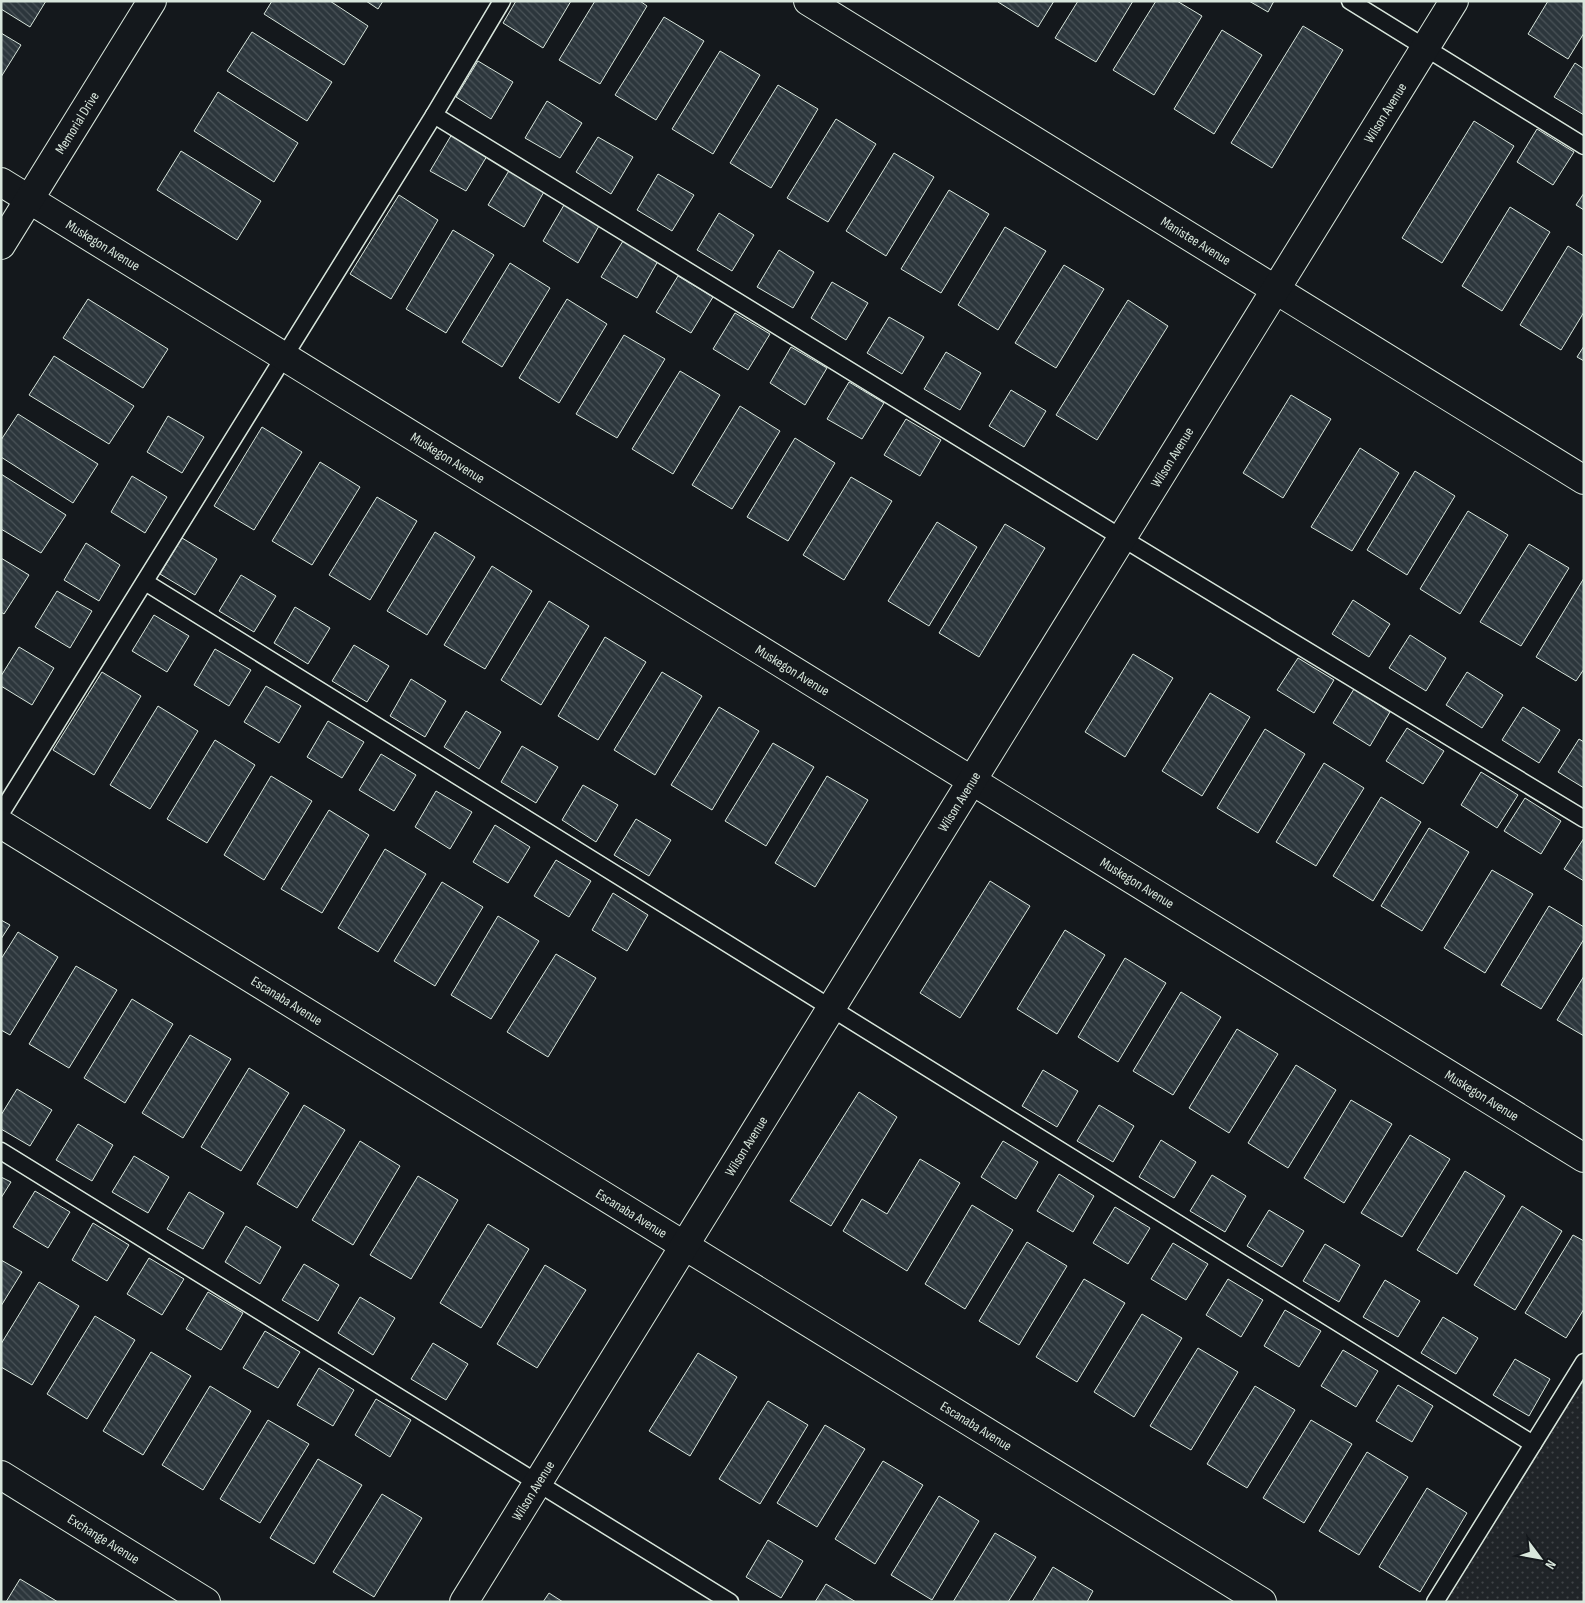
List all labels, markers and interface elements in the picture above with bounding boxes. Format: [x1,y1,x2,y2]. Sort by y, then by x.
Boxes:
street label: Wilson Avenue [1360,80,1410,146]
street label: Memorial Drive [52,89,103,157]
street label: Manistee Avenue [1158,213,1234,269]
street label: Muskegon Avenue [63,216,143,275]
street label: Wilson Avenue [1147,424,1197,491]
street label: Muskegon Avenue [407,429,488,487]
street label: Muskegon Avenue [752,641,833,700]
street label: Wilson Avenue [934,769,984,835]
street label: Muskegon Avenue [1097,854,1177,912]
street label: Escanaba Avenue [248,972,326,1029]
street label: Muskegon Avenue [1442,1066,1522,1125]
street label: Wilson Avenue [721,1113,771,1180]
street label: Escanaba Avenue [593,1185,670,1242]
street label: Escanaba Avenue [937,1398,1015,1455]
street label: Wilson Avenue [508,1458,558,1524]
street label: Exchange Avenue [64,1510,143,1568]
north arrow [1515,1533,1565,1583]
text: N [1541,1557,1560,1572]

